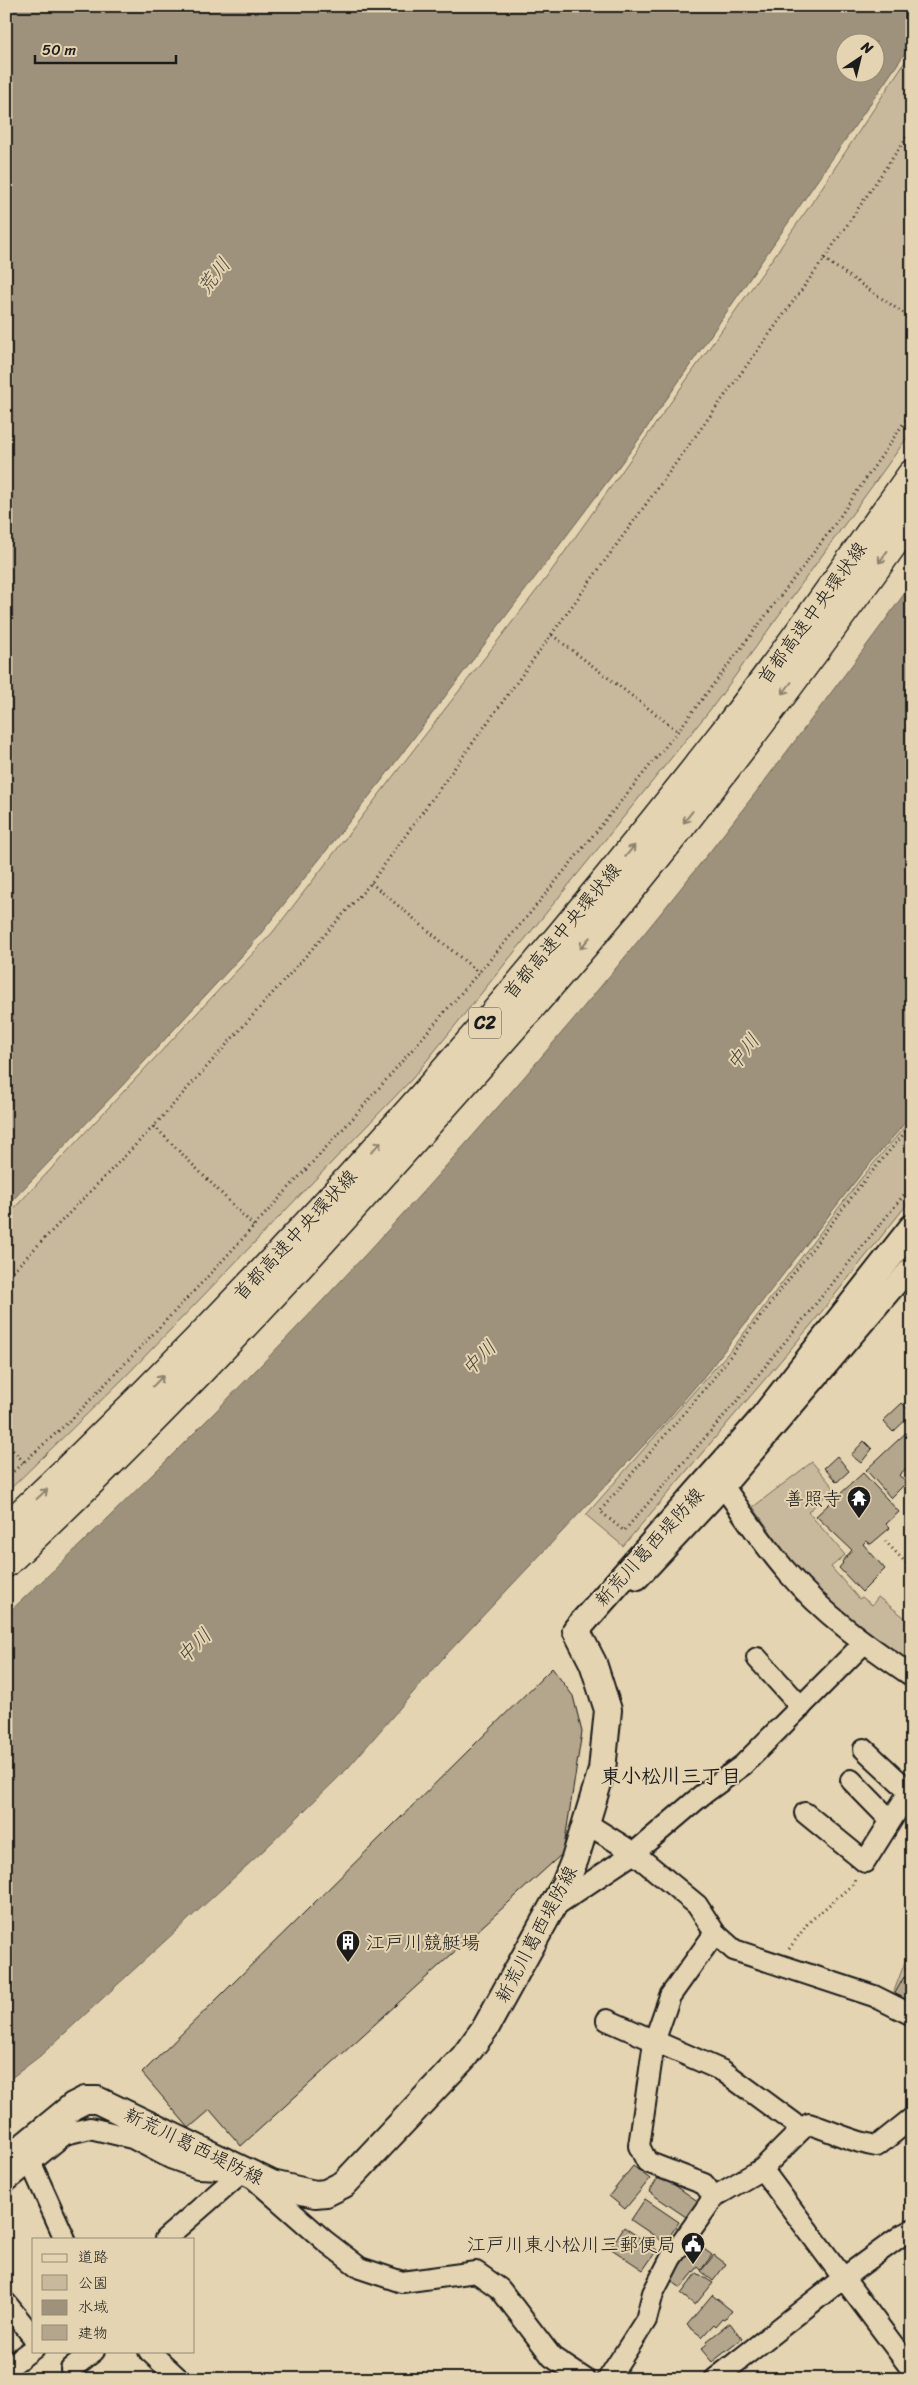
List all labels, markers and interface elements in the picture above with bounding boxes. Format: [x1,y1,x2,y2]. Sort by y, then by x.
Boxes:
scale bar [35,32,176,64]
north arrow [836,32,886,82]
text: N [855,34,879,61]
text: 50 m [42,37,77,63]
water label: 荒川 [188,249,240,303]
street label: 首都高速中央環状線 [748,534,876,692]
one-way arrow [878,550,888,564]
one-way arrow [782,681,793,694]
one-way arrow [683,810,694,823]
one-way arrow [624,844,635,857]
street label: 首都高速中央環状線 [494,855,630,1007]
one-way arrow [579,936,591,949]
road number: C2 [469,1008,501,1038]
water label: 中川 [717,1025,769,1079]
one-way arrow [370,1140,382,1153]
street label: 首都高速中央環状線 [225,1161,365,1309]
water label: 中川 [452,1331,506,1385]
one-way arrow [152,1374,164,1387]
street label: 新荒川葛西堤防線 [586,1479,712,1615]
place label: 善照寺 [785,1482,842,1515]
temple icon: 善照寺 [846,1485,872,1519]
one-way arrow [35,1488,48,1500]
water label: 中川 [167,1619,221,1673]
district label: 東小松川三丁目 [601,1759,741,1794]
street label: 新荒川葛西堤防線 [486,1859,586,2009]
place label: 江戸川競艇場 [366,1926,480,1959]
building icon: 江戸川競艇場 [335,1929,361,1963]
street label: 新荒川葛西堤防線 [118,2098,270,2194]
place label: 江戸川東小松川三郵便局 [467,2228,676,2261]
public building icon: 江戸川東小松川三郵便局 [680,2231,706,2265]
legend [32,2238,195,2352]
text: 道路 [78,2244,108,2270]
text: 公園 [78,2270,108,2296]
text: 水域 [78,2294,108,2320]
text: 建物 [78,2320,108,2346]

